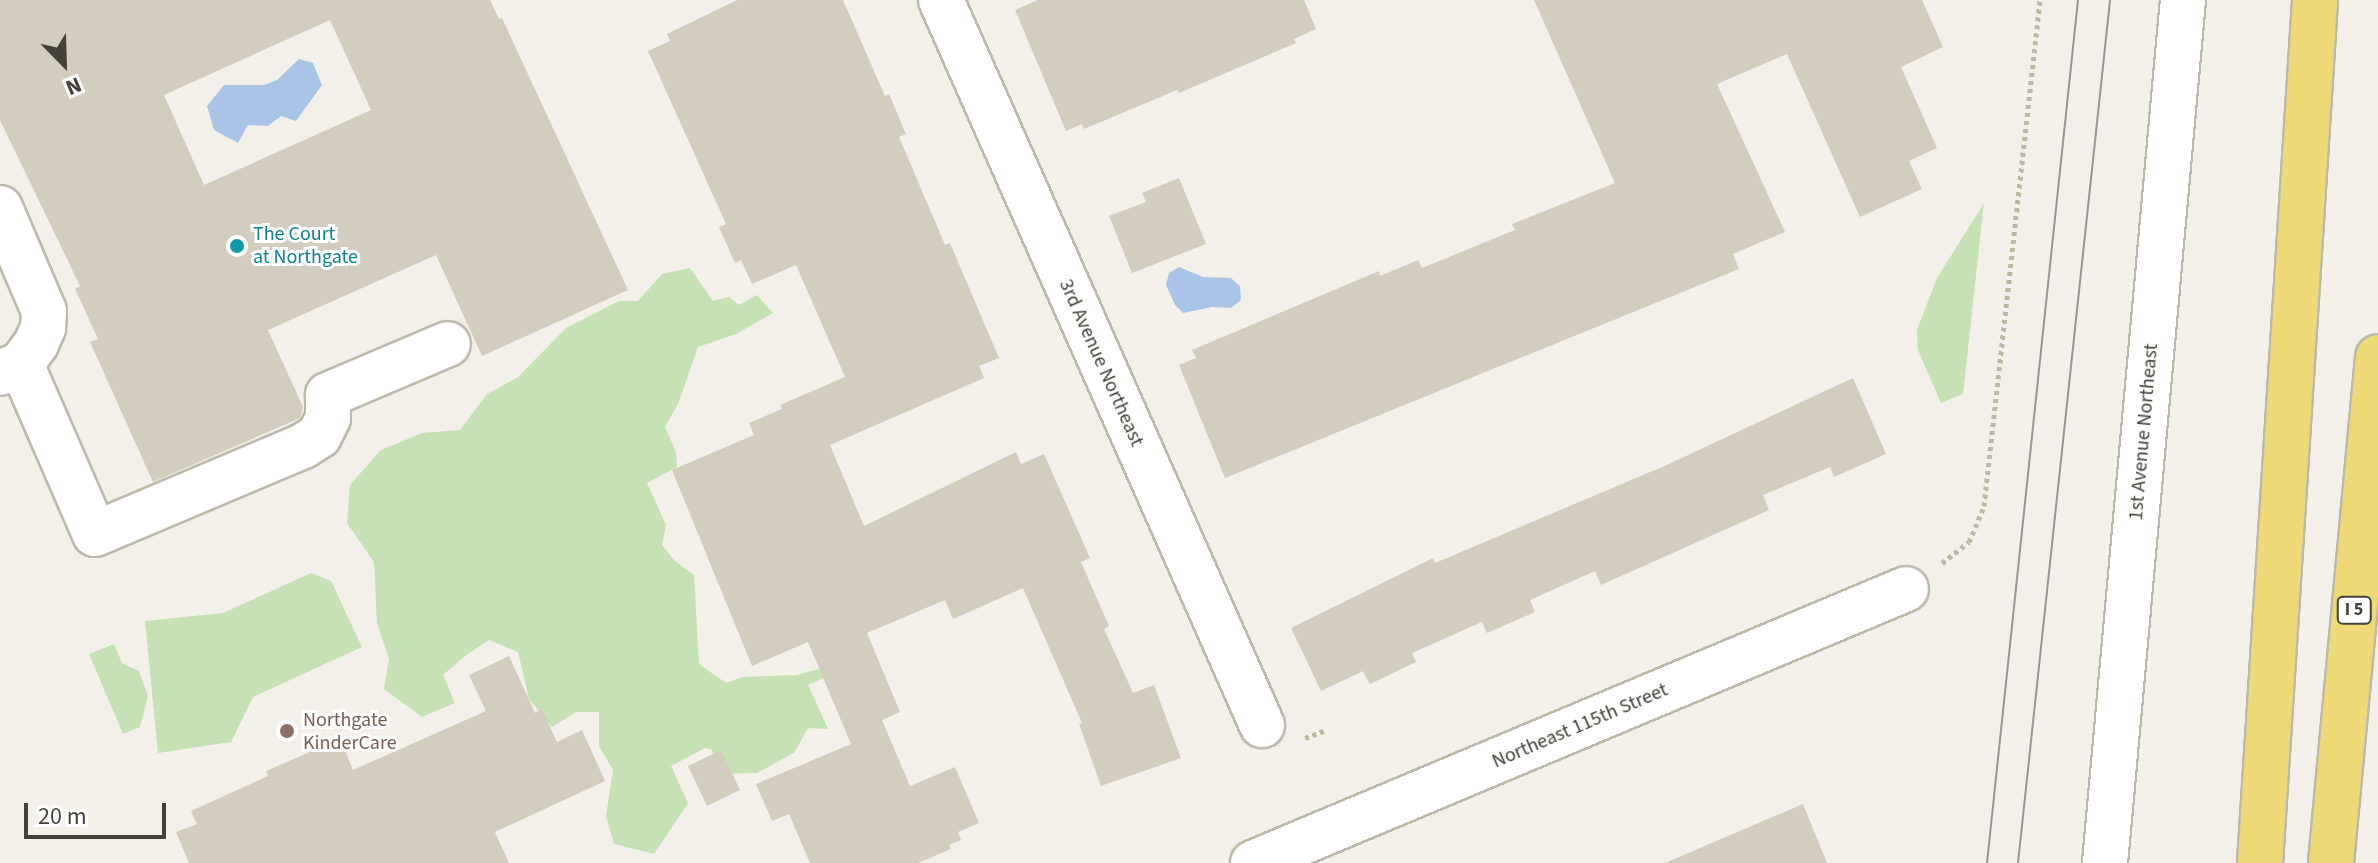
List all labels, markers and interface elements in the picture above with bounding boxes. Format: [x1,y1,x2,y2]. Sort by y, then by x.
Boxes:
north arrow [24,24,104,104]
text: N [60,69,86,104]
place label: The Court at Northgate [253,222,358,269]
marker: The Court at Northgate [228,237,246,255]
street label: 3rd Avenue Northeast [1053,276,1149,450]
street label: 1st Avenue Northeast [2124,343,2164,521]
road number: I 5 [2336,596,2372,624]
street label: Northeast 115th Street [1489,678,1671,774]
place label: Northgate KinderCare [303,708,397,755]
marker: Northgate KinderCare [278,722,296,740]
scale bar [28,787,170,837]
text: 20 m [38,799,87,834]

